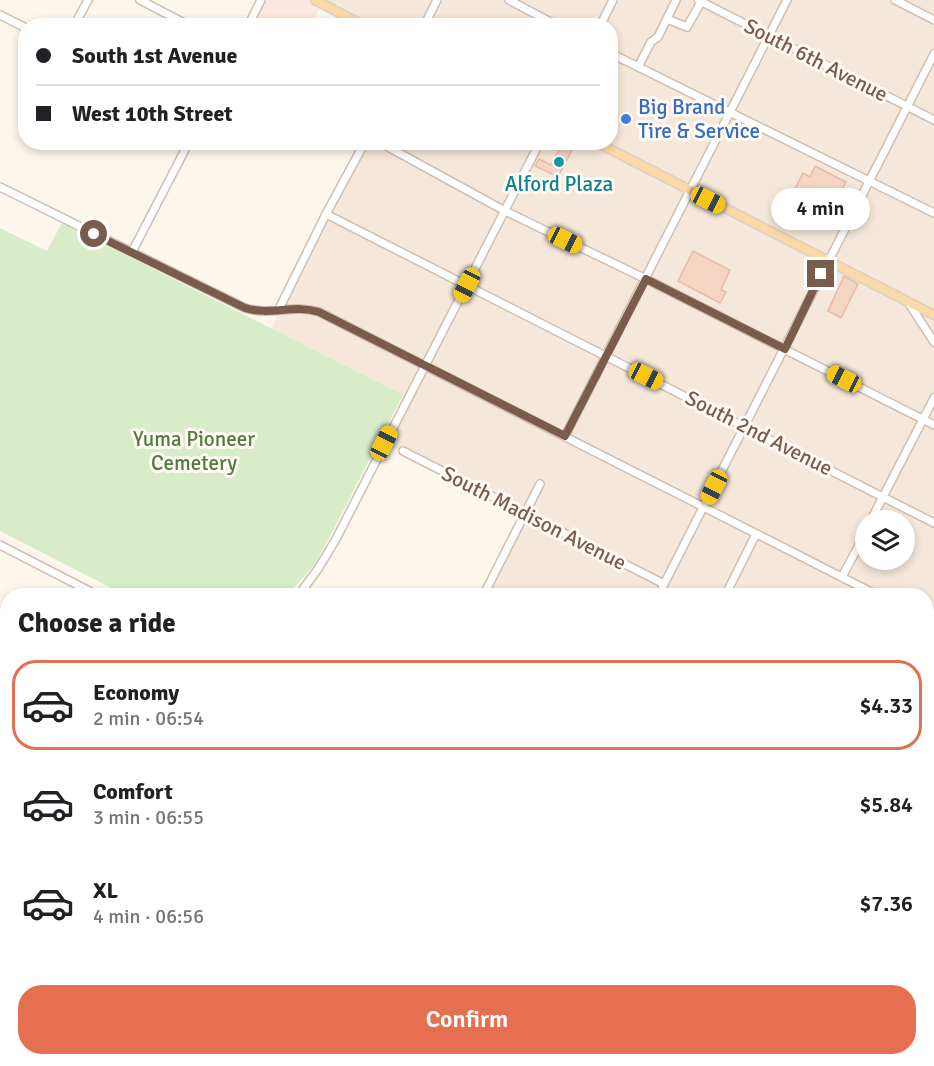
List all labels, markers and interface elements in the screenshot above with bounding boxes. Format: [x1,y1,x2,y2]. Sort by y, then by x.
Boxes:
street label: South 6th Avenue [740,13,892,107]
text: South 1st Avenue [72,42,237,69]
place label: Big Brand Tire & Service [638,94,760,144]
text: West 10th Street [72,100,233,127]
marker: Big Brand Tire & Service [619,112,633,126]
marker: Alford Plaza [552,155,566,169]
place label: Alford Plaza [505,171,613,197]
car [688,184,728,216]
callout: 4 min [772,187,870,229]
text: 4 min [797,196,844,221]
route start [80,220,107,247]
car [545,224,585,256]
route end [807,260,834,287]
car [451,265,483,305]
car [626,360,666,392]
car [824,363,864,395]
street label: South 2nd Avenue [681,385,837,481]
car [368,423,400,463]
park label: Yuma Pioneer Cemetery [133,426,255,476]
street label: South Madison Avenue [437,460,631,576]
car [698,467,730,507]
map controls [855,510,915,570]
button: layers [855,510,915,570]
text: Choose a ride [18,607,176,640]
icon: car [21,678,75,732]
text: Economy [93,679,179,706]
text: $4.33 [859,692,913,719]
text: 2 min · 06:54 [93,706,204,731]
icon: car [21,777,75,831]
text: Comfort [93,778,173,805]
text: $5.84 [859,791,913,818]
text: 3 min · 06:55 [93,805,204,830]
icon: car [21,876,75,930]
text: XL [93,877,118,904]
text: $7.36 [859,890,913,917]
text: 4 min · 06:56 [93,904,204,929]
button: Confirm [18,985,916,1054]

